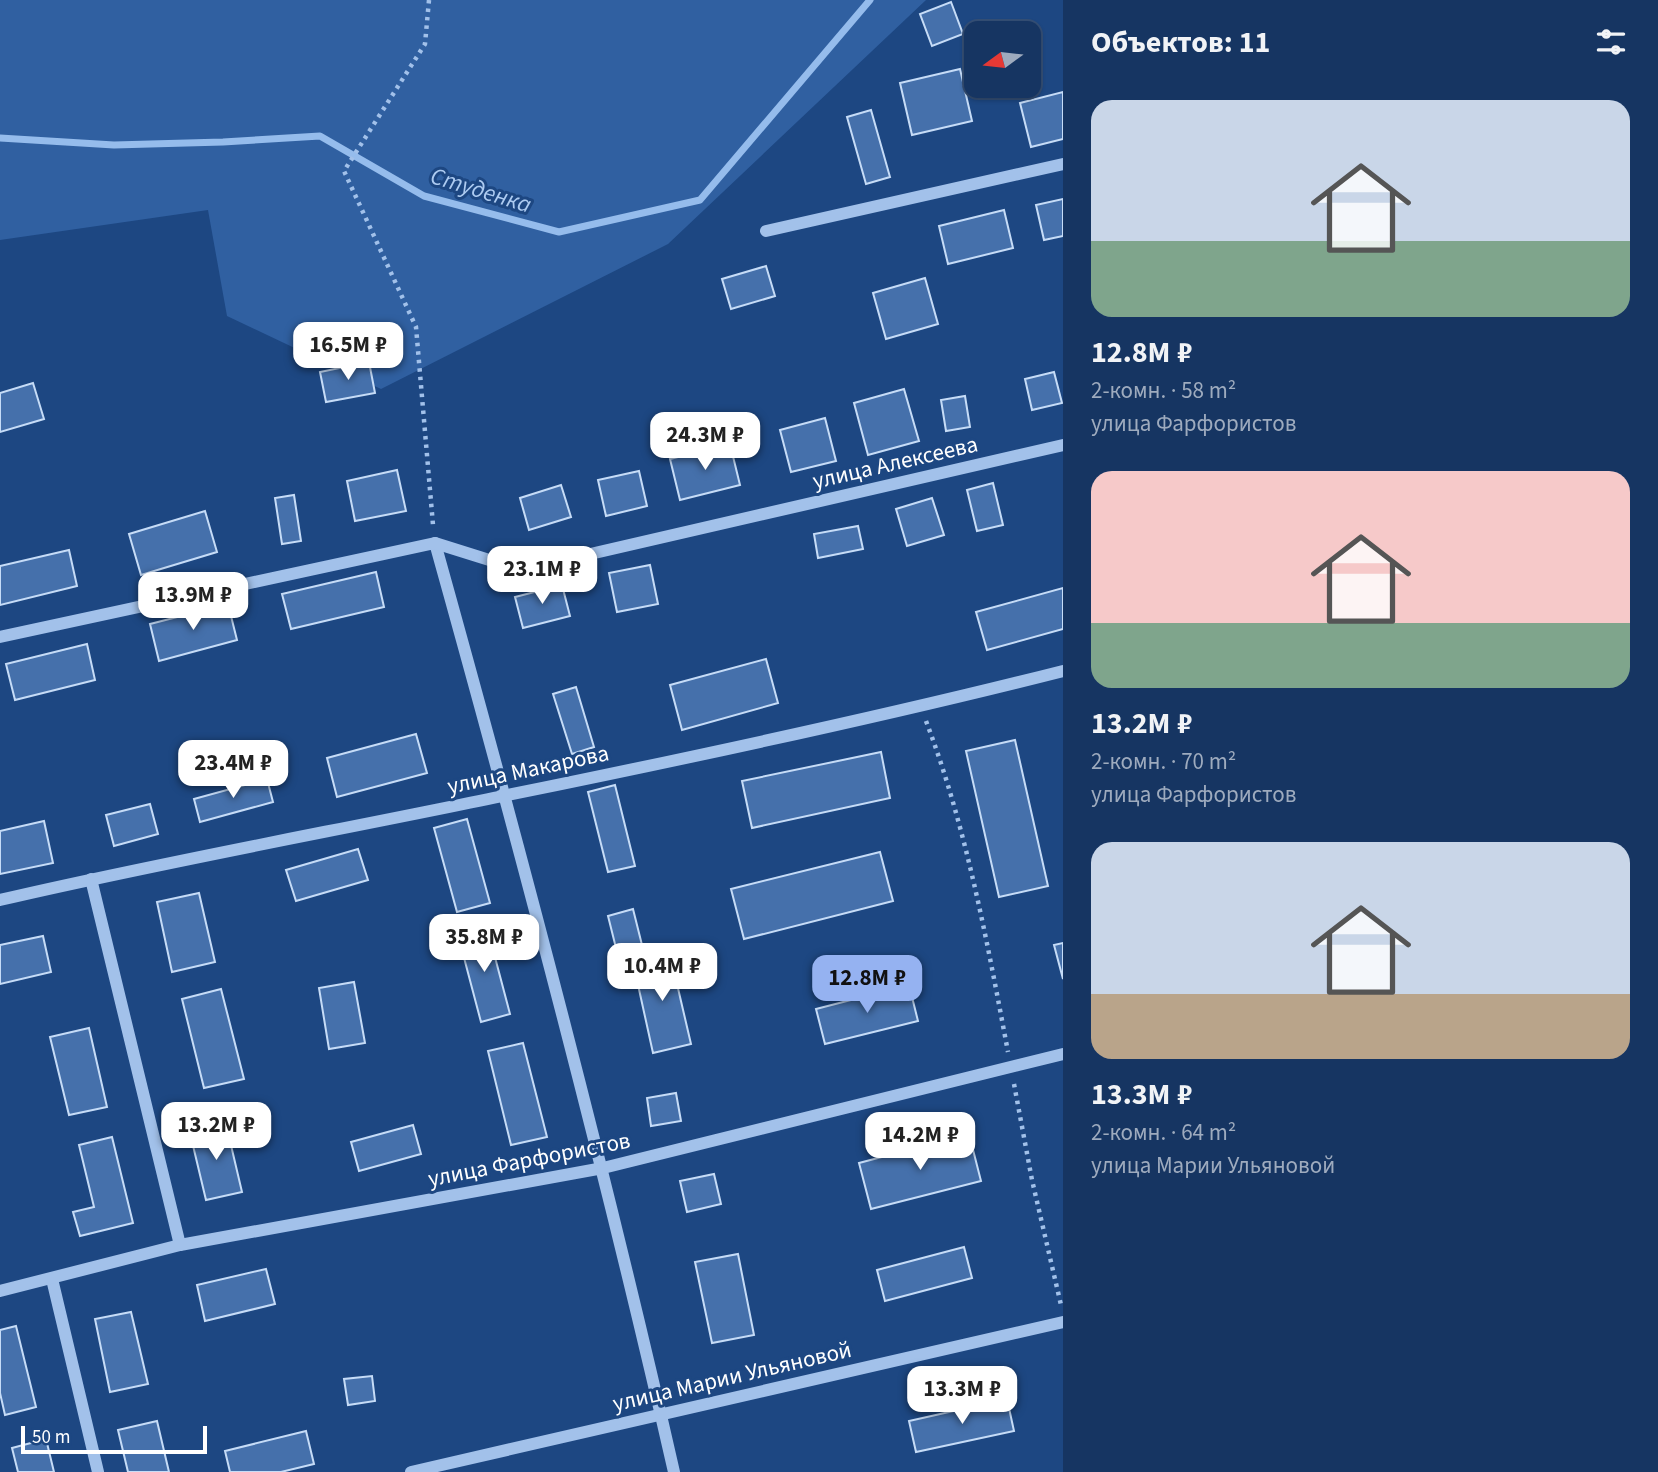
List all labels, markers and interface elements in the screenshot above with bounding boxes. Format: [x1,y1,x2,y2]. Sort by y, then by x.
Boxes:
north arrow [964,21,1041,98]
map controls [964,21,1041,98]
text: Объектов: 11 [1091,21,1270,64]
icon: filters [1592,23,1630,61]
icon: home [1298,145,1424,271]
water label: Студенка [426,159,536,222]
pin: 16.5M ₽ [283,322,413,382]
text: 16.5M ₽ [309,328,387,361]
text: 12.8M ₽ [1091,331,1192,374]
text: 2-комн. · 58 m² [1091,374,1236,407]
text: улица Фарфористов [1091,407,1296,440]
pin: 24.3M ₽ [640,412,770,472]
text: 24.3M ₽ [666,418,744,451]
street label: улица Алексеева [809,427,981,498]
icon: home [1298,516,1424,642]
pin: 23.1M ₽ [477,546,607,606]
text: 23.1M ₽ [503,552,581,585]
pin: 13.9M ₽ [128,572,258,632]
text: 13.9M ₽ [154,578,232,611]
text: 13.2M ₽ [1091,702,1192,745]
street label: улица Макарова [444,736,612,803]
pin: 23.4M ₽ [168,740,298,800]
text: 2-комн. · 70 m² [1091,745,1236,778]
text: 23.4M ₽ [194,746,272,779]
text: улица Фарфористов [1091,778,1296,811]
icon: home [1298,887,1424,1013]
pin: 35.8M ₽ [419,914,549,974]
text: 35.8M ₽ [445,920,523,953]
pin: 10.4M ₽ [597,944,727,1003]
text: 10.4M ₽ [623,949,701,982]
pin: 12.8M ₽ [802,956,932,1015]
text: 12.8M ₽ [828,961,906,994]
text: 13.3M ₽ [1091,1073,1192,1116]
pin: 13.2M ₽ [151,1102,281,1162]
text: 13.2M ₽ [177,1108,255,1141]
pin: 14.2M ₽ [855,1112,985,1172]
text: 2-комн. · 64 m² [1091,1116,1236,1149]
text: 14.2M ₽ [881,1118,959,1151]
street label: улица Фарфористов [425,1124,633,1195]
text: улица Марии Ульяновой [1091,1149,1335,1182]
street label: улица Марии Ульяновой [609,1333,855,1420]
pin: 13.3M ₽ [897,1366,1027,1426]
text: 13.3M ₽ [923,1372,1001,1405]
scale bar [21,1423,206,1455]
text: 50 m [32,1424,70,1451]

